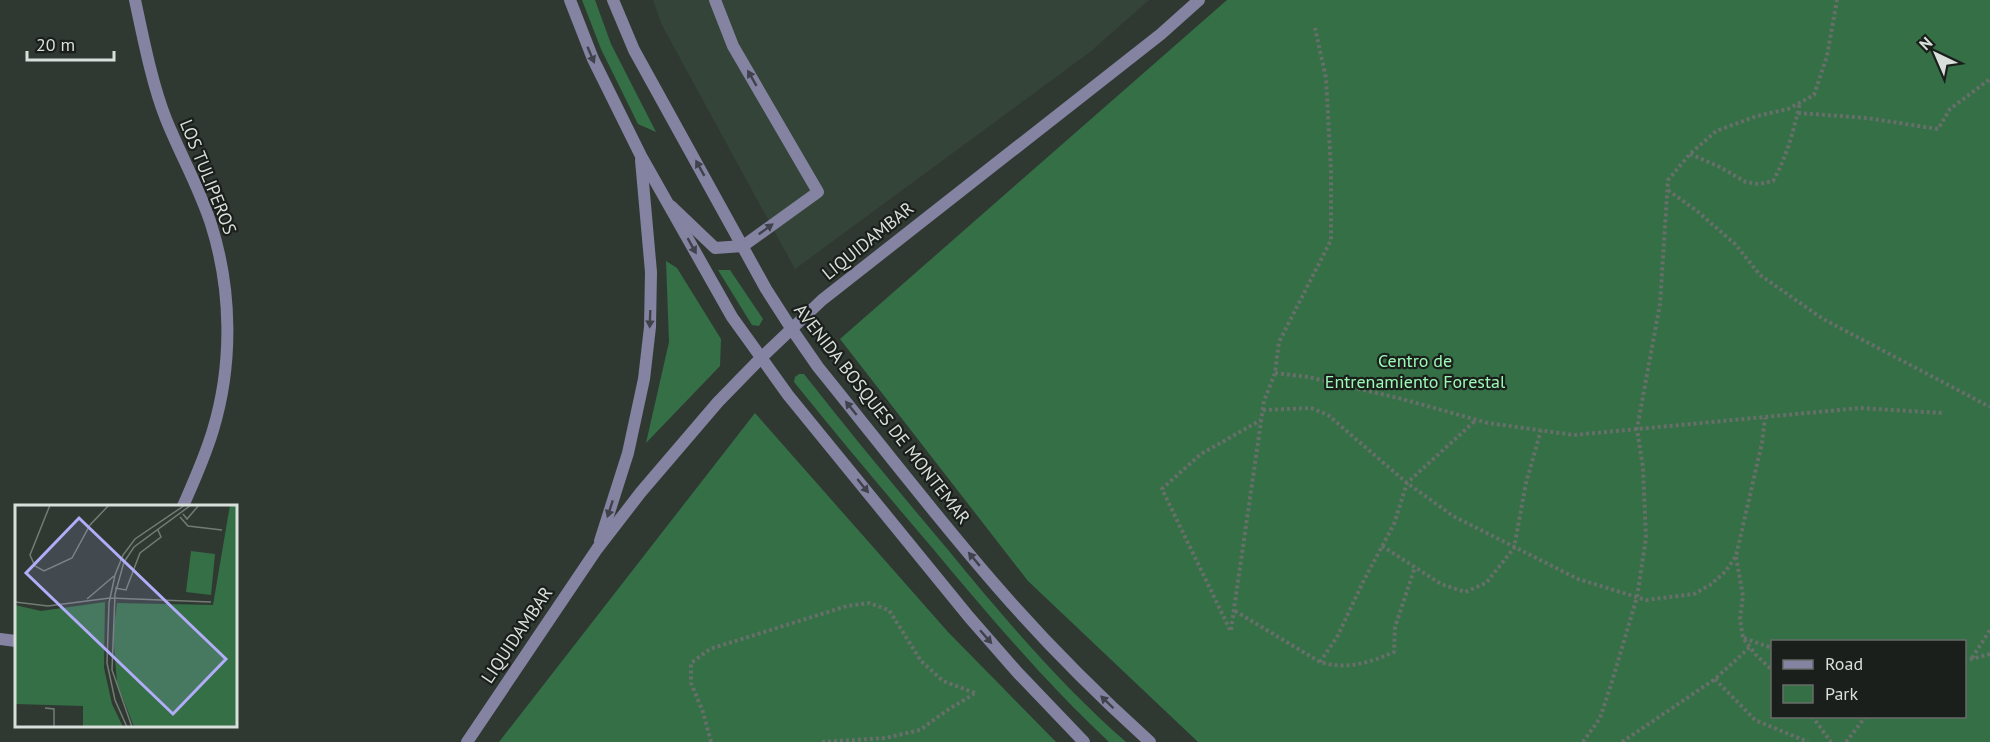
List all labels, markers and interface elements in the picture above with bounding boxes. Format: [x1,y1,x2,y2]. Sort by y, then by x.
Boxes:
scale bar [27,24,114,62]
north arrow [1906,24,1966,84]
text: N [1915,32,1936,54]
text: 20 m [36,33,75,56]
one-way arrow [586,46,596,64]
one-way arrow [747,69,757,86]
street label: LOS TULIPEROS [175,116,242,238]
one-way arrow [695,159,705,176]
street label: LIQUIDAMBAR [817,196,919,285]
one-way arrow [758,223,774,235]
one-way arrow [687,238,697,255]
street label: AVENIDA BOSQUES DE MONTEMAR [789,299,976,529]
one-way arrow [645,309,655,328]
park label: Centro de Entrenamiento Forestal [1325,349,1506,393]
one-way arrow [845,400,858,416]
one-way arrow [856,478,869,494]
one-way arrow [605,500,614,518]
inset map [15,505,237,727]
one-way arrow [968,552,981,567]
street label: LIQUIDAMBAR [476,582,558,687]
one-way arrow [979,629,992,644]
legend [1771,640,1966,718]
text: Road [1825,652,1863,675]
text: Park [1825,682,1858,705]
one-way arrow [1099,695,1114,709]

